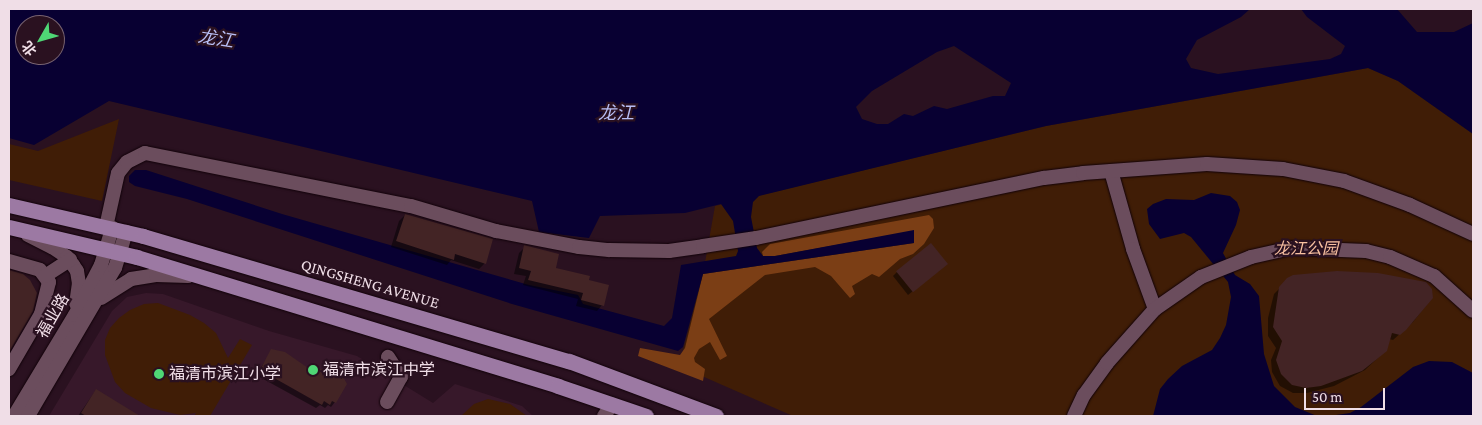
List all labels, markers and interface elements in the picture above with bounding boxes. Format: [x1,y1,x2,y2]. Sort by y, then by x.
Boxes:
north arrow [15,15,65,65]
water label: 龙江 [197,26,235,52]
text: 北 [18,38,40,59]
water label: 龙江 [598,102,634,124]
park label: 龙江公园 [1274,239,1338,259]
street label: QINGSHENG AVENUE [299,255,441,313]
street label: 福业路 [33,290,73,342]
place label: 福清市滨江中学 [323,360,435,380]
place label: 福清市滨江小学 [169,364,281,384]
marker: 福清市滨江中学 [307,364,319,376]
marker: 福清市滨江小学 [153,368,165,380]
scale bar [1307,378,1388,410]
text: 50 m [1312,389,1342,405]

